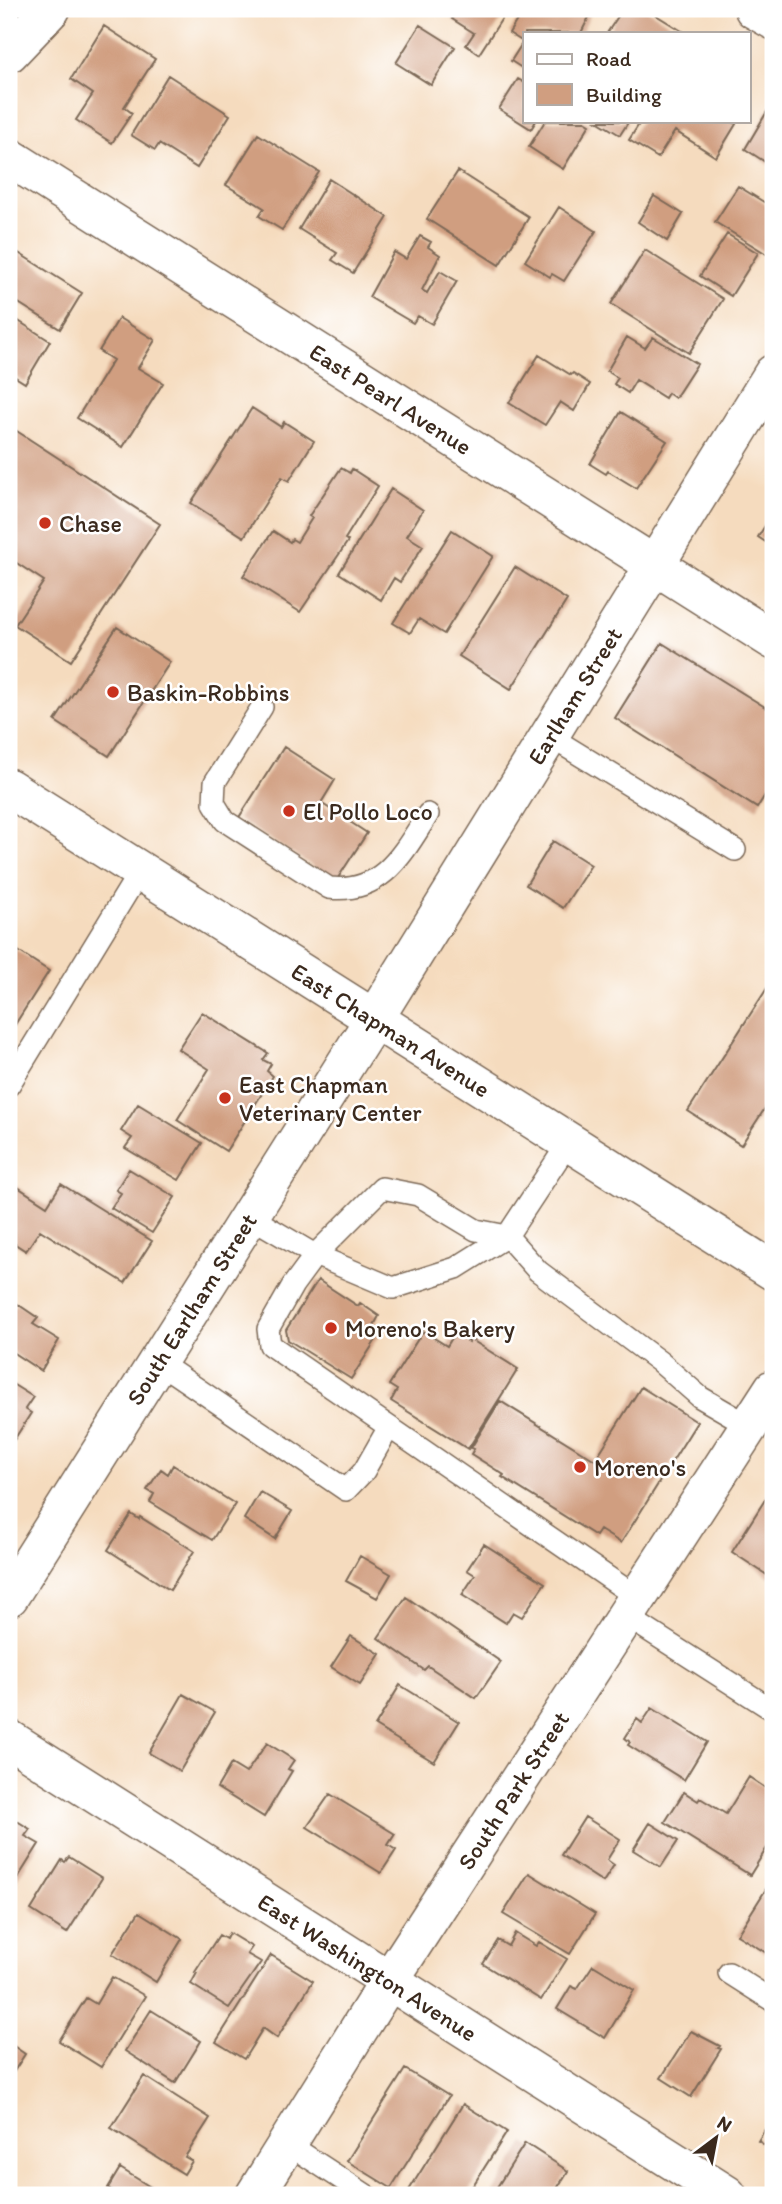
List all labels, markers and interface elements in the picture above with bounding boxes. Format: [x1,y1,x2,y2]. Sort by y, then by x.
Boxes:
legend [523,32,750,122]
text: Road [586,46,632,71]
text: Building [586,82,662,107]
street label: East Pearl Avenue [305,336,478,461]
place label: Chase [59,509,122,538]
marker: Chase [37,515,53,531]
street label: Earlham Street [521,621,628,770]
place label: Baskin-Robbins [127,678,289,707]
marker: Baskin-Robbins [105,684,121,700]
place label: El Pollo Loco [303,797,433,826]
marker: El Pollo Loco [281,803,297,819]
street label: East Chapman Avenue [286,956,496,1103]
place label: East Chapman Veterinary Center [239,1070,422,1127]
marker: East Chapman Veterinary Center [217,1090,233,1106]
street label: South Earlham Street [120,1207,263,1410]
place label: Moreno's Bakery [345,1314,516,1343]
marker: Moreno's Bakery [323,1320,339,1336]
place label: Moreno's [594,1453,686,1482]
marker: Moreno's [572,1459,588,1475]
street label: South Park Street [451,1705,575,1875]
street label: East Washington Avenue [253,1887,483,2047]
north arrow [680,2102,750,2172]
text: N [713,2111,736,2137]

